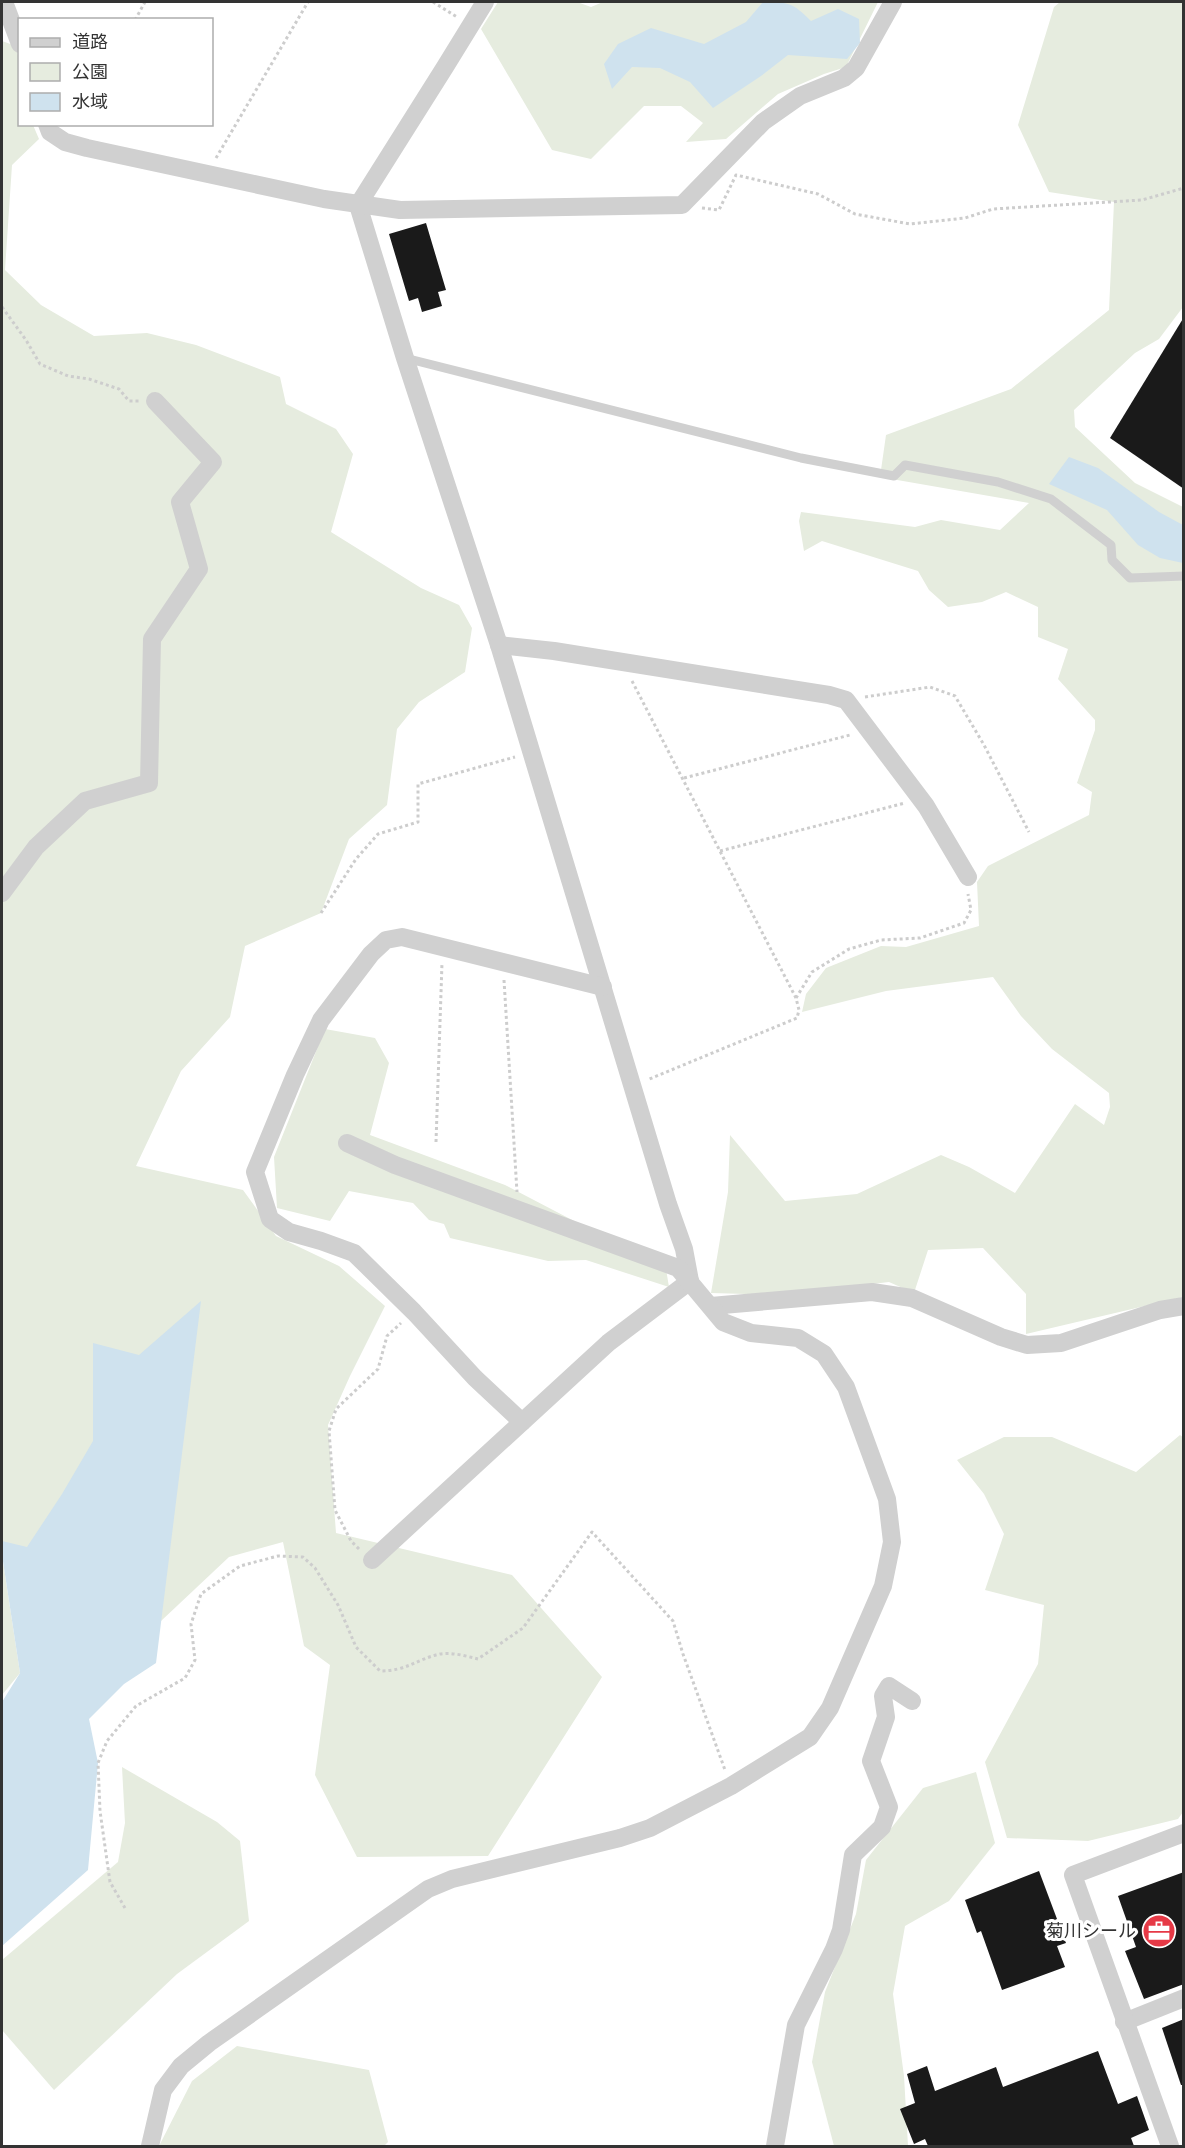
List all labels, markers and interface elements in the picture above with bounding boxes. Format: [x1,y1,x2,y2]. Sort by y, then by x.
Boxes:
legend [18,18,213,126]
text: 道路 [72,32,108,52]
text: 公園 [72,62,108,82]
text: 水域 [72,92,108,112]
office icon: 菊川シール [1141,1913,1177,1949]
place label: 菊川シール [1046,1921,1136,1941]

